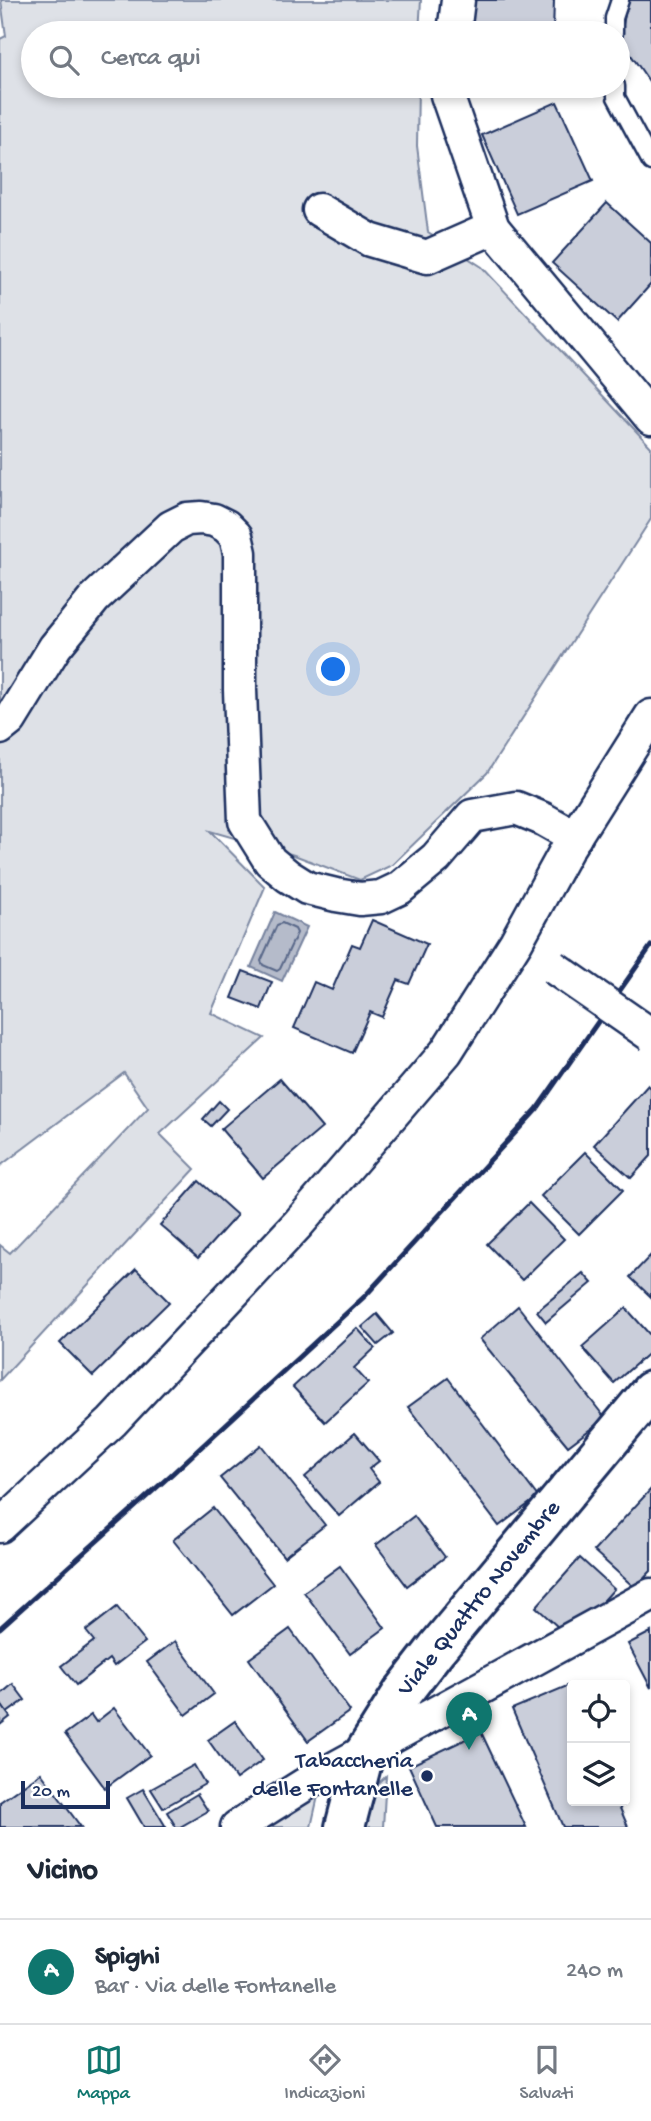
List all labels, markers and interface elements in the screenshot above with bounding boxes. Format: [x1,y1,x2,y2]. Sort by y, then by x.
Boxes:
search box [21,21,630,98]
icon: search [45,41,83,79]
text: Cerca qui [101,44,201,75]
your location [316,652,350,686]
street label: Viale Quattro Novembre [391,1495,568,1704]
map controls [567,1680,630,1806]
button: locate [567,1680,630,1743]
pin: A [446,1692,492,1750]
button: layers [567,1743,630,1806]
place label: Tabaccheria delle Fontanelle [252,1748,414,1805]
marker: Tabaccheria delle Fontanelle [419,1768,435,1784]
scale bar [21,1778,110,1810]
text: 20 m [32,1781,70,1804]
text: Vicino [28,1855,98,1890]
text: Spighi [95,1943,160,1974]
text: A [44,1958,58,1985]
text: 240 m [566,1958,623,1985]
text: Bar · Via delle Fontanelle [95,1974,336,2001]
tab: Mappa [77,2041,130,2106]
tab: Indicazioni [284,2041,365,2106]
tab: Salvati [520,2041,574,2106]

